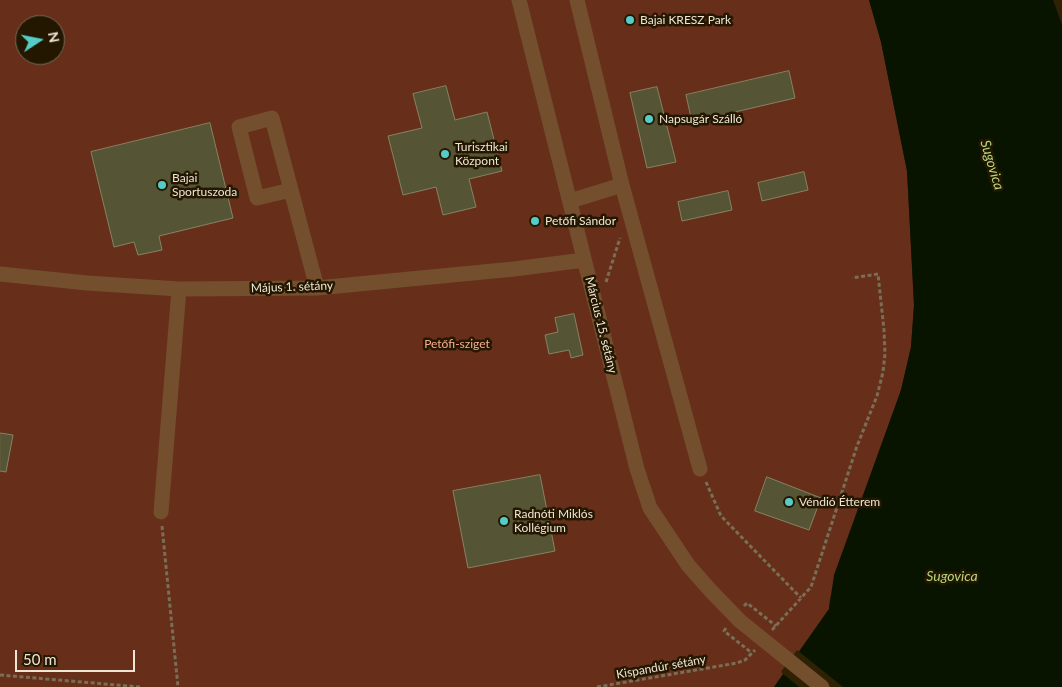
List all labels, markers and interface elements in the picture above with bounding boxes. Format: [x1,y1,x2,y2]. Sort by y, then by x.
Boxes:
place label: Bajai KRESZ Park [640,13,731,27]
marker: Bajai KRESZ Park [624,14,636,26]
north arrow [15,15,65,65]
text: N [45,30,64,44]
place label: Napsugár Szálló [659,112,742,126]
marker: Napsugár Szálló [643,113,655,125]
water label: Sugovica [976,138,1008,192]
place label: Turisztikai Központ [455,140,508,168]
marker: Turisztikai Központ [439,148,451,160]
place label: Bajai Sportuszoda [172,171,237,199]
marker: Bajai Sportuszoda [156,179,168,191]
place label: Petőfi Sándor [545,214,616,228]
marker: Petőfi Sándor [529,215,541,227]
street label: Március 15. sétány [582,275,620,375]
street label: Május 1. sétány [251,278,333,296]
park label: Petőfi-sziget [424,337,490,351]
place label: Véndió Étterem [799,495,880,509]
marker: Véndió Étterem [783,496,795,508]
place label: Radnóti Miklós Kollégium [514,507,593,535]
marker: Radnóti Miklós Kollégium [498,515,510,527]
water label: Sugovica [926,568,978,584]
scale bar [18,640,138,672]
text: 50 m [23,650,57,668]
street label: Kispandúr sétány [615,652,707,682]

